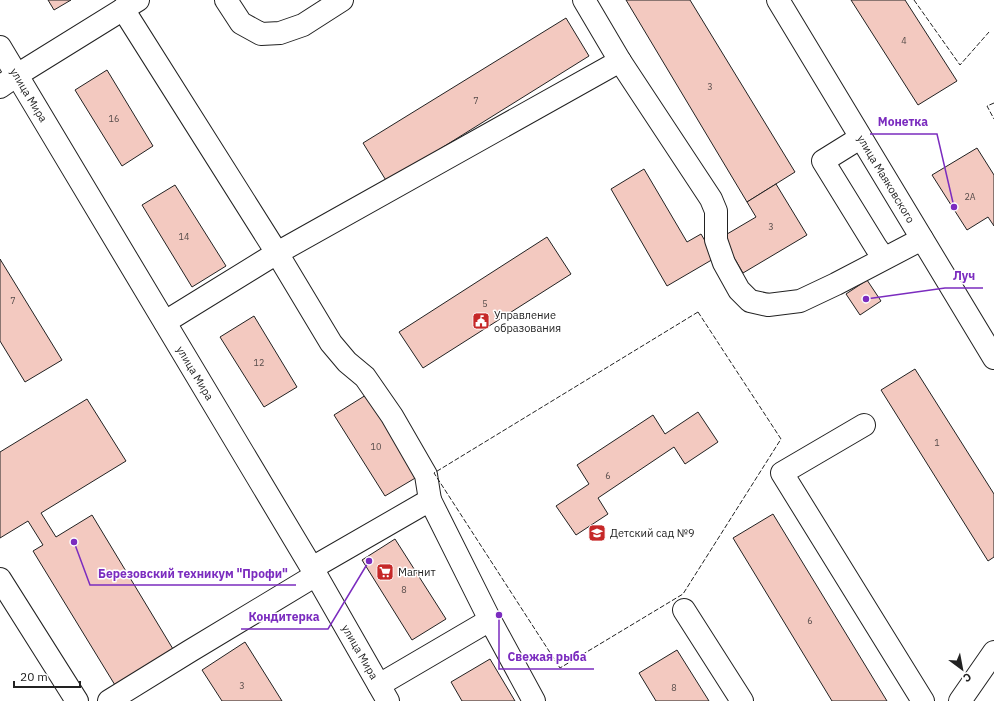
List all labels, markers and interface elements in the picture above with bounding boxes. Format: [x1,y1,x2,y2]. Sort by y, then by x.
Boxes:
house number: 4 [901,35,907,46]
street label: улица Мира [7,65,50,125]
house number: 3 [707,81,713,92]
house number: 7 [473,95,479,106]
callout: Монетка [870,110,937,134]
house number: 16 [109,113,119,124]
text: Монетка [878,114,928,129]
street label: улица Маяковского [854,132,918,226]
house number: 2А [964,191,976,202]
house number: 3 [768,221,774,232]
house number: 14 [179,231,189,242]
callout: Луч [945,264,983,288]
text: Луч [953,268,975,283]
house number: 7 [10,295,16,306]
house number: 5 [482,298,488,309]
place label: Управление образования [494,308,561,335]
public building icon: Управление образования [471,311,491,331]
street label: улица Мира [174,343,217,403]
house number: 12 [254,357,264,368]
house number: 1 [934,437,940,448]
house number: 10 [371,441,381,452]
house number: 6 [605,470,611,481]
school or university icon: Детский сад №9 [587,523,607,543]
place label: Детский сад №9 [610,526,695,540]
callout: Березовский техникум "Профи" [90,561,296,585]
supermarket icon: Магнит [375,562,395,582]
place label: Магнит [398,565,436,579]
text: Березовский техникум "Профи" [98,566,288,581]
house number: 8 [401,584,407,595]
callout: Кондитерка [241,605,328,629]
text: Кондитерка [248,609,320,624]
house number: 6 [807,615,813,626]
street label: улица Мира [339,622,381,682]
callout: Свежая рыба [499,645,594,669]
text: Свежая рыба [508,649,587,664]
north arrow [942,649,982,689]
scale bar [14,663,80,689]
text: 20 m [20,669,48,684]
text: С [961,670,974,685]
house number: 3 [239,680,245,691]
house number: 8 [671,682,677,693]

